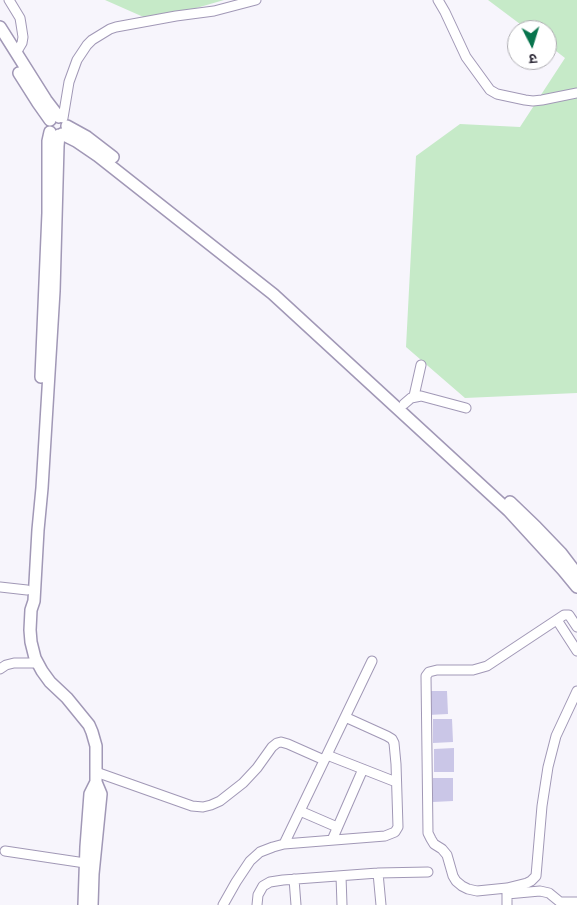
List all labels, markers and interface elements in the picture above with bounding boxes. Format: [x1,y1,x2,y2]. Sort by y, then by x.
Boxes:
north arrow [507,20,557,70]
text: उ [528,49,538,70]

